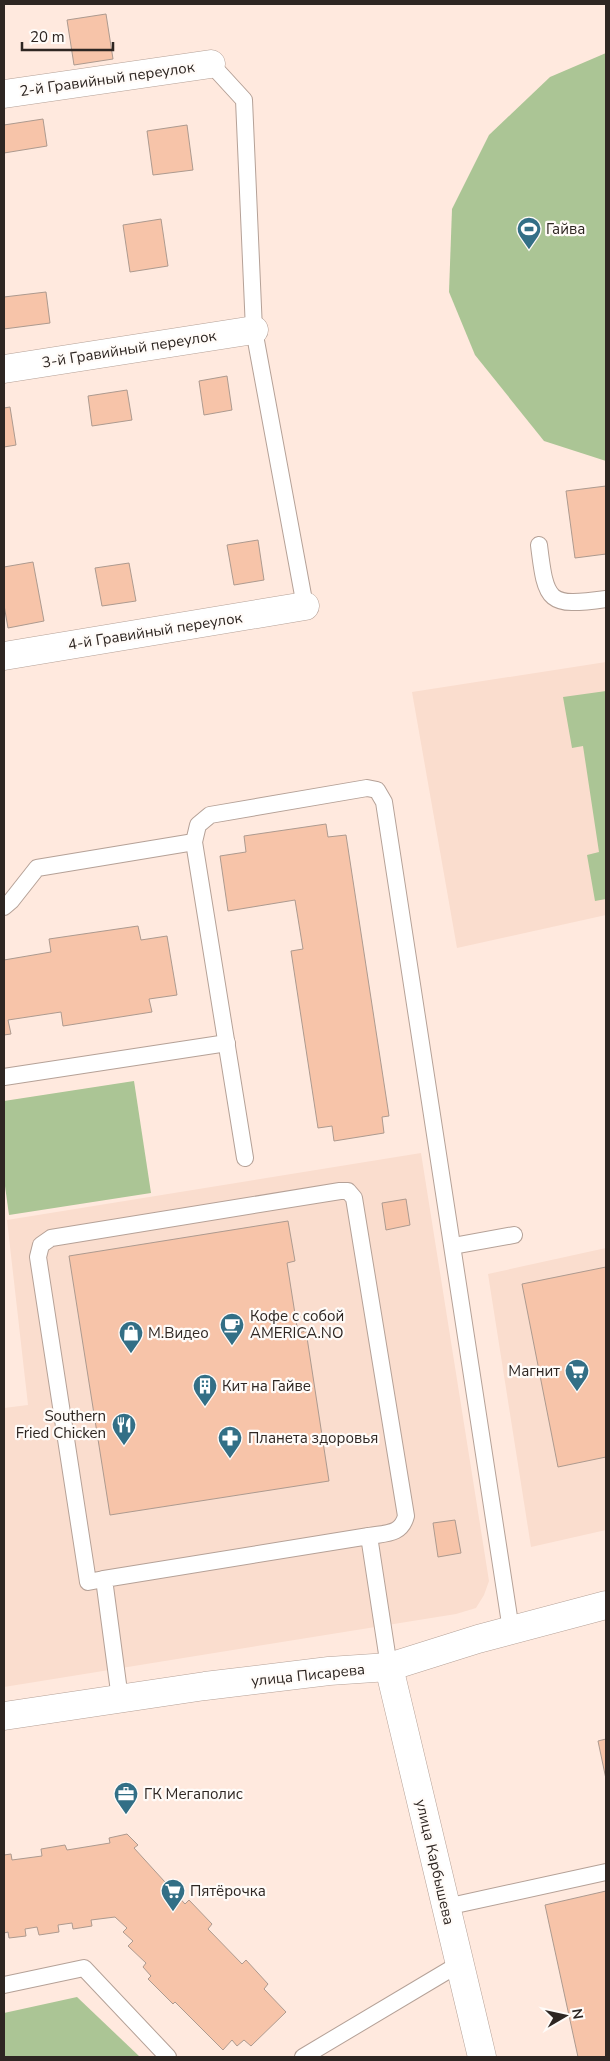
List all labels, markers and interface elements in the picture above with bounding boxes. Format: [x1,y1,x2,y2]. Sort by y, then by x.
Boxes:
scale bar [22,20,114,52]
text: 20 m [30,27,65,47]
street label: 2-й Гравийный переулок [18,57,196,101]
sports icon: Гайва [516,216,542,250]
place label: Гайва [546,219,585,239]
street label: 3-й Гравийный переулок [40,325,218,373]
street label: 4-й Гравийный переулок [66,607,244,655]
place label: Кофе с собой AMERICA.NO [250,1306,344,1343]
cafe icon: Кофе с собой AMERICA.NO [219,1312,245,1346]
shop icon: М.Видео [118,1320,144,1354]
place label: М.Видео [148,1323,209,1343]
supermarket icon: Магнит [564,1358,590,1392]
place label: Магнит [508,1361,560,1381]
building icon: Кит на Гайве [192,1373,218,1407]
place label: Кит на Гайве [222,1376,311,1396]
place label: Southern Fried Chicken [16,1406,106,1443]
restaurant icon: Southern Fried Chicken [111,1412,137,1446]
pharmacy icon: Планета здоровья [217,1425,243,1459]
place label: Планета здоровья [248,1428,378,1448]
street label: улица Писарева [250,1659,366,1691]
office icon: ГК Мегаполис [113,1781,139,1815]
place label: ГК Мегаполис [144,1784,243,1804]
street label: улица Карбышева [411,1797,459,1927]
supermarket icon: Пятёрочка [160,1878,186,1912]
place label: Пятёрочка [190,1881,266,1901]
north arrow [540,1991,590,2041]
text: N [567,2007,588,2021]

